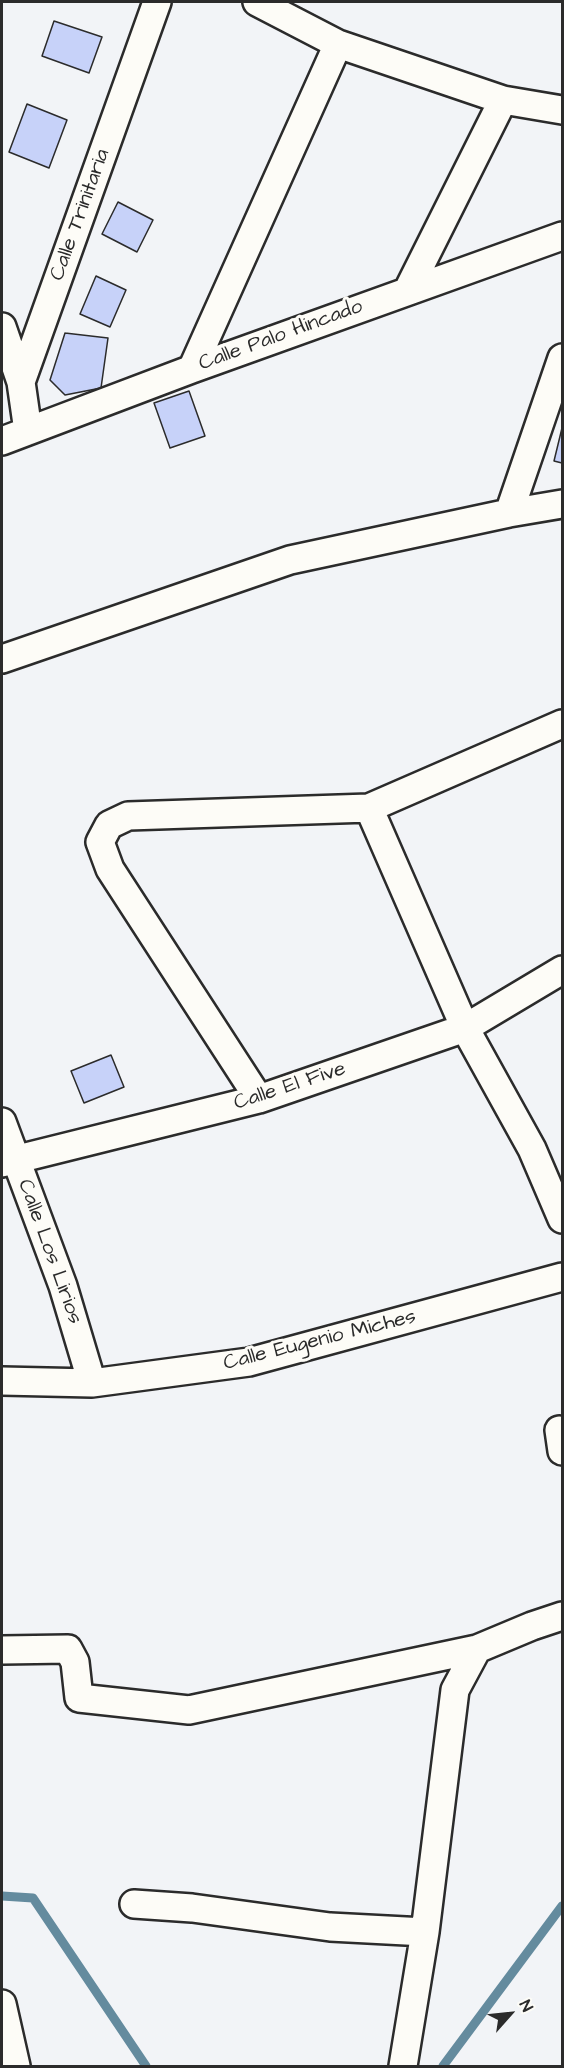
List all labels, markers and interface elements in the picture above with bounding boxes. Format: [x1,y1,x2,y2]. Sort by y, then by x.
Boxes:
street label: Calle Trinitaria [46,146,116,284]
street label: Calle Palo Hincado [196,295,366,377]
street label: Calle El Five [231,1057,349,1117]
street label: Calle Los Lirios [11,1176,87,1328]
street label: Calle Eugenio Miches [221,1305,419,1377]
north arrow [480,1984,540,2044]
text: N [514,1996,538,2015]

